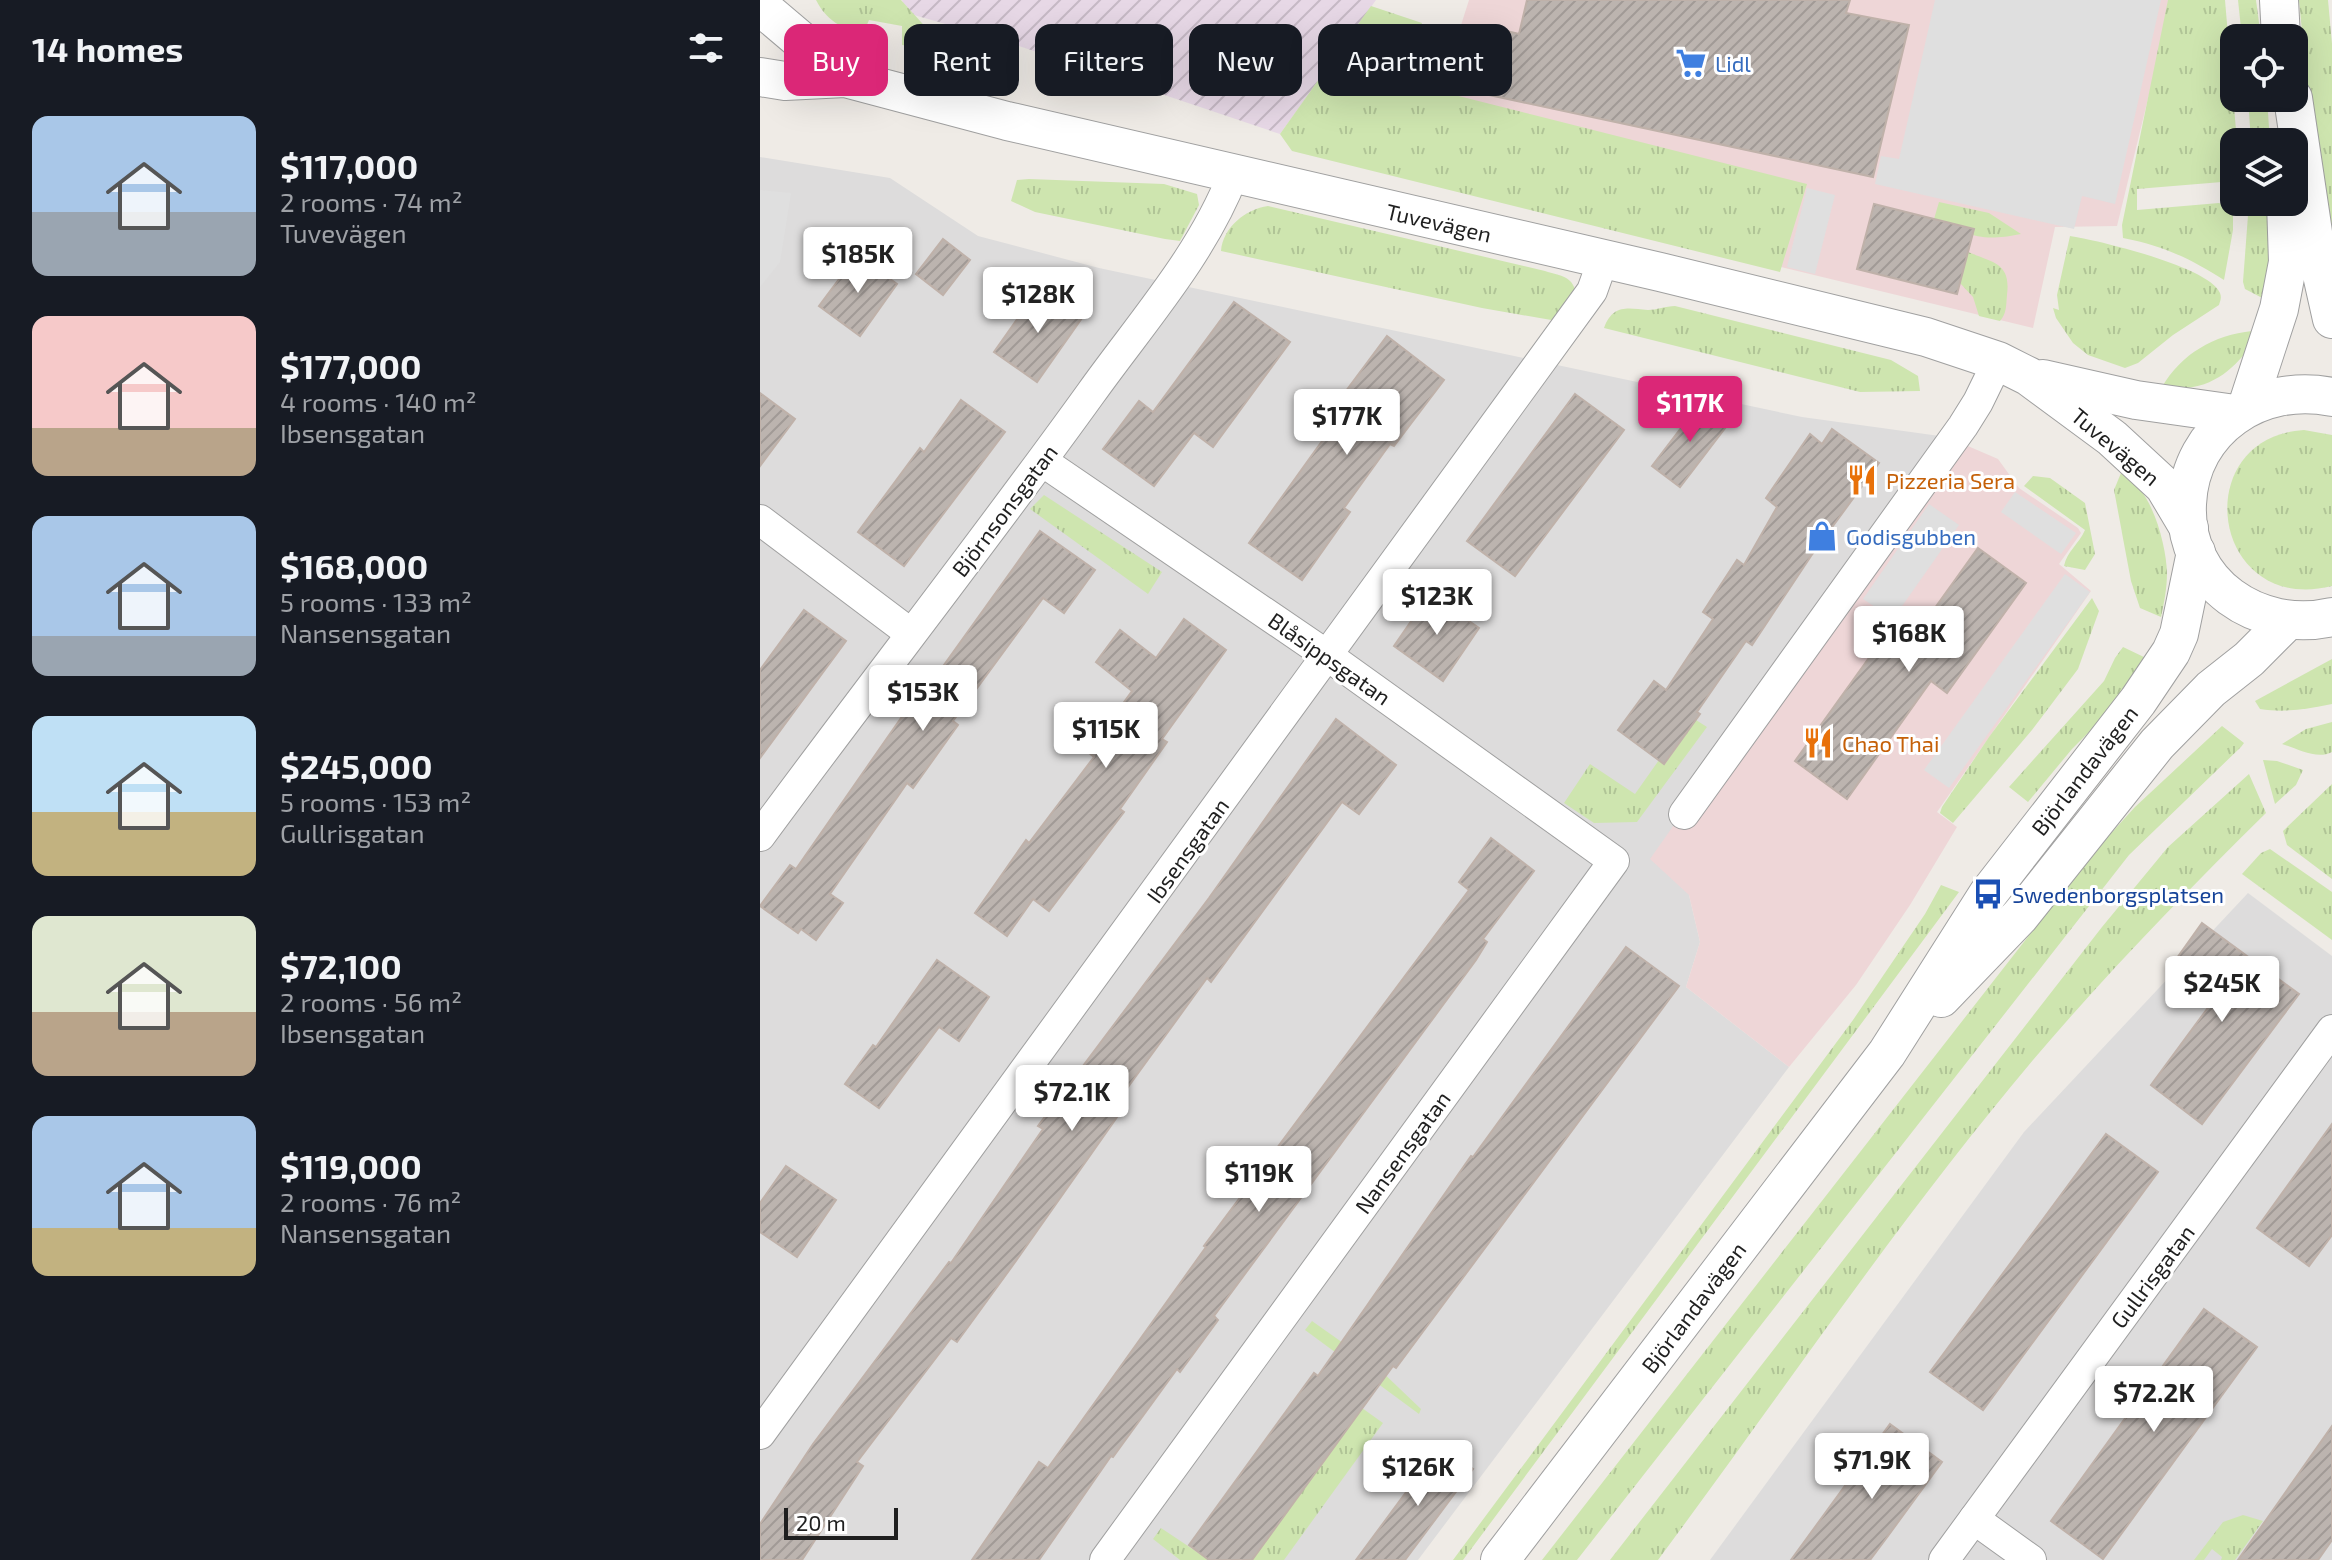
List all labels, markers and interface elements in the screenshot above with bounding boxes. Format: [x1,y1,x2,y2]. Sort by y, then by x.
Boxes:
chip: Buy [784,24,888,96]
chip: Rent [904,24,1019,96]
chip: Filters [1035,24,1173,96]
chip: New [1189,24,1302,96]
chip: Apartment [1318,24,1512,96]
map controls [2220,24,2308,216]
button: locate [2220,24,2308,112]
icon: filters [684,26,728,70]
text: 14 homes [32,28,183,69]
supermarket icon: Lidl [1674,46,1708,80]
place label: Lidl [1715,50,1751,76]
button: layers [2220,128,2308,216]
text: $117,000 [280,145,418,186]
icon: home [96,148,192,244]
text: 2 rooms · 74 m² [280,186,462,217]
street label: Tuvevägen [1384,197,1494,247]
text: Tuvevägen [280,217,407,248]
pin: $185K [802,227,914,295]
text: $185K [821,237,895,268]
pin: $128K [982,267,1094,335]
text: $128K [1001,277,1075,308]
text: $177,000 [280,345,422,386]
icon: home [96,348,192,444]
pin: $117K [1634,376,1746,444]
text: 4 rooms · 140 m² [280,386,476,417]
text: $117K [1656,386,1724,417]
pin: $177K [1291,389,1403,457]
text: $177K [1312,399,1382,430]
street label: Tuvevägen [2067,402,2165,490]
text: Ibsensgatan [280,417,425,448]
street label: Björnsonsgatan [946,439,1063,582]
restaurant icon: Pizzeria Sera [1845,463,1879,497]
place label: Pizzeria Sera [1886,467,2015,493]
shop icon: Godisgubben [1805,519,1839,553]
place label: Godisgubben [1846,523,1976,549]
text: $168,000 [280,545,428,586]
icon: home [96,548,192,644]
pin: $123K [1381,569,1493,637]
text: $123K [1401,579,1473,610]
text: 5 rooms · 133 m² [280,586,472,617]
street label: Blåsippsgatan [1264,606,1396,710]
pin: $168K [1853,606,1965,674]
text: $168K [1872,616,1946,647]
text: Nansensgatan [280,617,451,648]
pin: $153K [867,665,979,733]
text: $153K [887,675,959,706]
street label: Björlandavägen [2025,700,2143,840]
pin: $115K [1050,702,1162,770]
text: $115K [1072,712,1140,743]
restaurant icon: Chao Thai [1801,726,1835,760]
place label: Chao Thai [1842,730,1939,756]
text: $245,000 [280,745,433,786]
icon: home [96,748,192,844]
text: 5 rooms · 153 m² [280,786,471,817]
street label: Ibsensgatan [1140,793,1234,907]
text: Gullrisgatan [280,817,425,848]
bus stop icon: Swedenborgsplatsen [1971,877,2005,911]
place label: Swedenborgsplatsen [2012,881,2224,907]
text: $72,100 [280,945,402,986]
icon: home [96,948,192,1044]
pin: $245K [2166,956,2278,1024]
text: $245K [2183,966,2261,997]
text: 2 rooms · 56 m² [280,986,462,1017]
text: Ibsensgatan [280,1017,425,1048]
pin: $72.1K [1007,1065,1137,1133]
text: $72.1K [1034,1075,1110,1106]
street label: Nansensgatan [1349,1086,1455,1218]
text: $119,000 [280,1145,422,1186]
pin: $119K [1203,1146,1315,1214]
icon: home [96,1148,192,1244]
text: $119K [1224,1156,1294,1187]
text: 2 rooms · 76 m² [280,1186,461,1217]
text: Nansensgatan [280,1217,451,1248]
street label: Gullrisgatan [2105,1219,2199,1333]
street label: Björlandavägen [1635,1237,1751,1378]
pin: $72.2K [2089,1366,2219,1434]
text: $72.2K [2113,1376,2195,1407]
pin: $71.9K [1807,1433,1937,1501]
pin: $126K [1362,1440,1474,1508]
text: $71.9K [1833,1443,1911,1474]
text: $126K [1381,1450,1455,1481]
scale bar [784,1504,898,1540]
text: 20 m [796,1509,846,1535]

